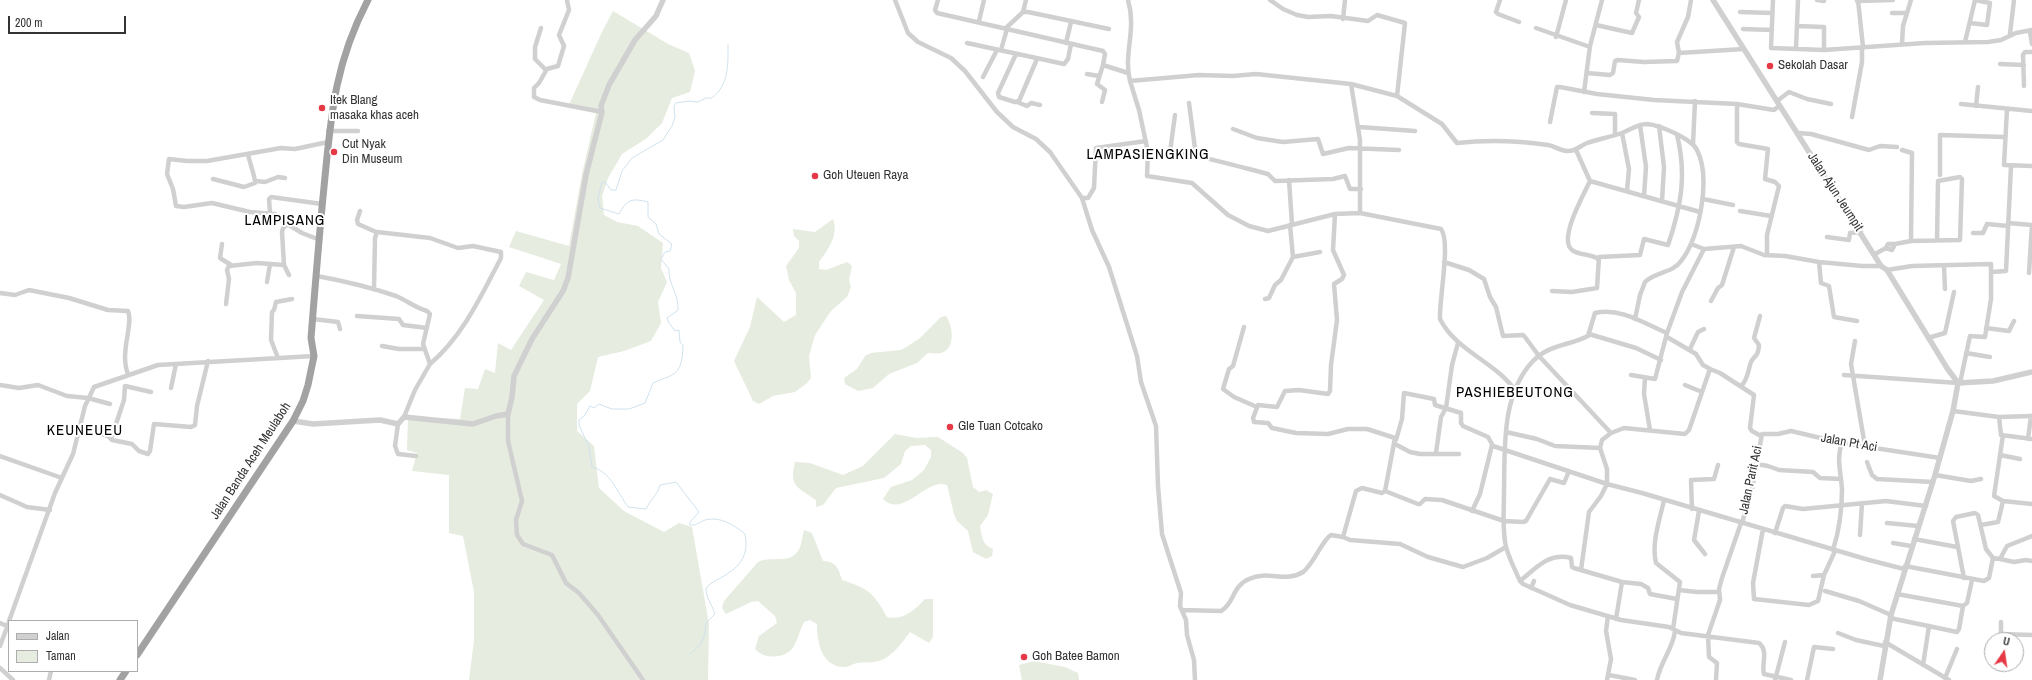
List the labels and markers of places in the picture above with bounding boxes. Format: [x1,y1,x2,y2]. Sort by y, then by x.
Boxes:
place label: Sekolah Dasar [1778,58,1848,74]
marker: Sekolah Dasar [1765,61,1775,71]
place label: Itek Blang masaka khas aceh [330,93,419,124]
marker: Itek Blang masaka khas aceh [317,103,327,113]
place label: Cut Nyak Din Museum [342,137,402,168]
marker: Cut Nyak Din Museum [329,147,339,157]
place label: Goh Uteuen Raya [823,168,908,184]
marker: Goh Uteuen Raya [810,171,820,181]
place label: Gle Tuan Cotcako [958,419,1043,435]
marker: Gle Tuan Cotcako [945,422,955,432]
place label: Goh Batee Bamon [1032,649,1120,665]
marker: Goh Batee Bamon [1019,652,1029,662]

